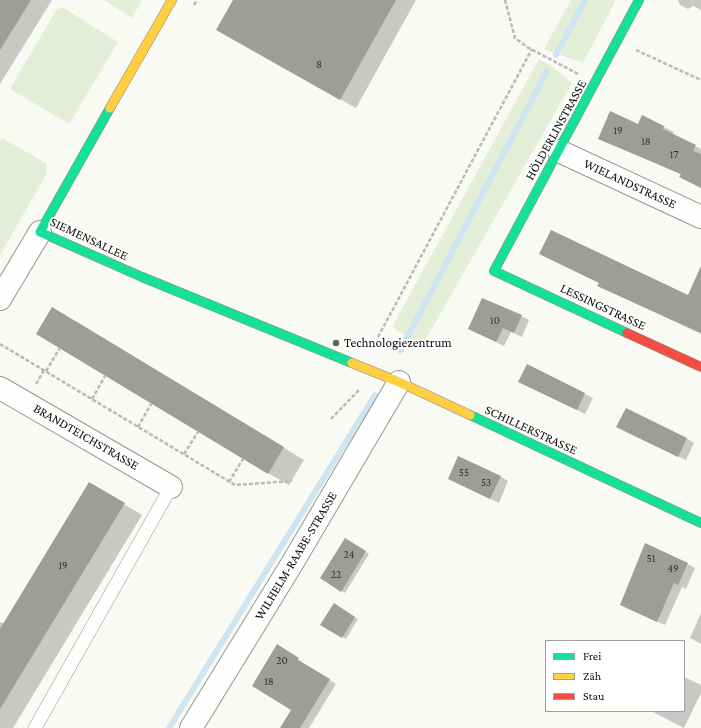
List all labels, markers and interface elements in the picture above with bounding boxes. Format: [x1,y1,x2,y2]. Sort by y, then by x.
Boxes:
house number: 8 [316,58,322,72]
street label: HÖLDERLINSTRASSE [522,77,590,183]
house number: 19 [613,124,623,138]
house number: 18 [641,135,651,149]
house number: 17 [670,148,678,162]
street label: WIELANDSTRASSE [581,156,679,212]
street label: SIEMENSALLEE [48,214,130,264]
street label: LESSINGSTRASSE [558,280,648,334]
house number: 10 [490,314,500,328]
place label: Technologiezentrum [344,335,452,351]
marker: Technologiezentrum [331,338,341,348]
street label: BRANDTEICHSTRASSE [31,400,141,474]
street label: SCHILLERSTRASSE [482,402,580,458]
house number: 55 [459,466,469,480]
house number: 53 [481,476,491,490]
street label: WILHELM-RAABE-STRASSE [251,489,341,623]
house number: 24 [344,548,354,562]
house number: 51 [647,552,655,566]
house number: 19 [58,559,68,573]
house number: 49 [667,562,679,576]
house number: 22 [331,568,341,582]
legend [545,640,685,712]
text: Frei [583,649,601,663]
house number: 20 [276,654,288,668]
text: Zäh [583,669,601,683]
house number: 18 [264,675,274,689]
text: Stau [583,689,604,703]

